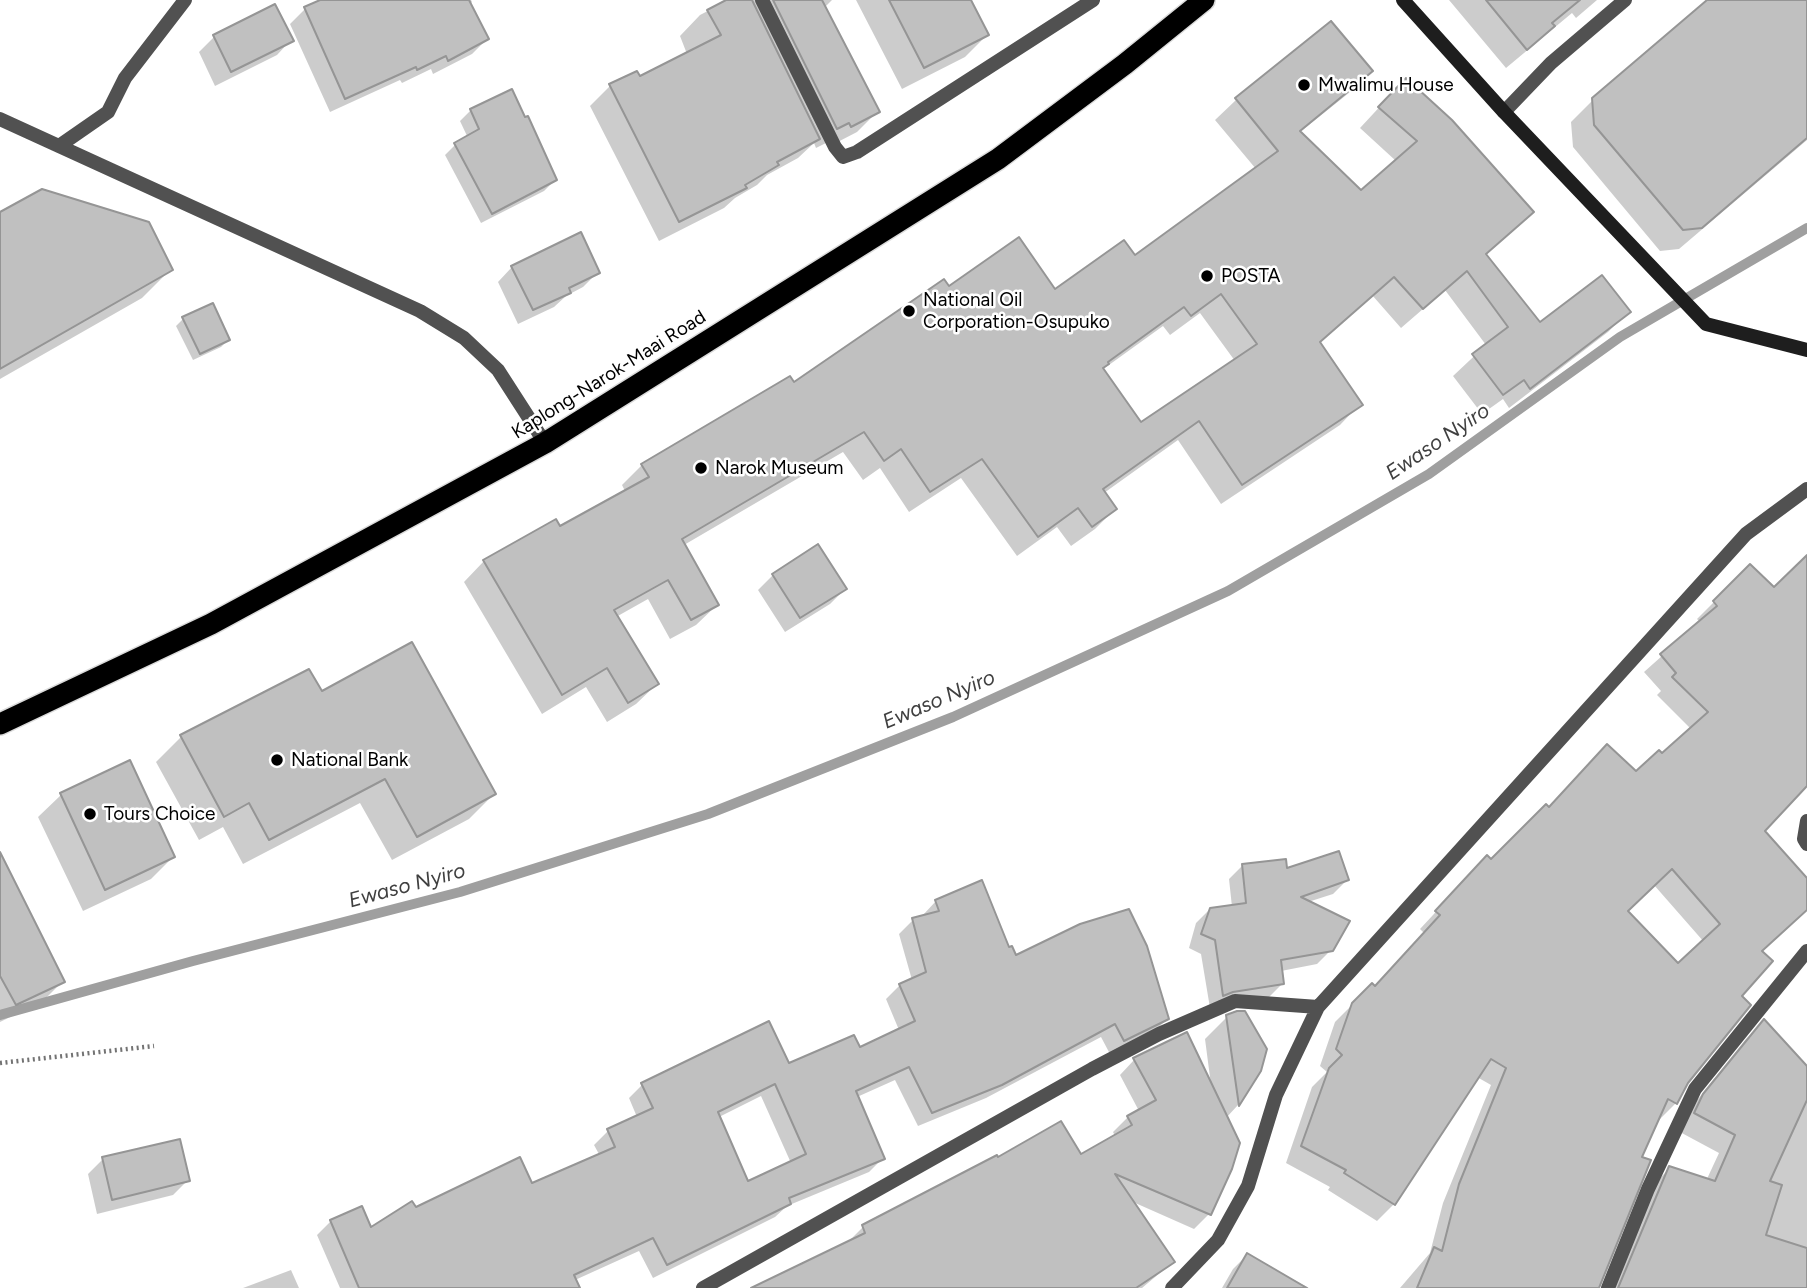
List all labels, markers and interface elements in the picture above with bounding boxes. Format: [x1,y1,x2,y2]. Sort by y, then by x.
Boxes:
place label: Mwalimu House [1318,74,1454,96]
marker: Mwalimu House [1296,77,1312,93]
place label: POSTA [1221,265,1280,287]
marker: POSTA [1199,268,1215,284]
place label: National Oil Corporation-Osupuko [923,289,1110,333]
marker: National Oil Corporation-Osupuko [901,303,917,319]
street label: Kaplong-Narok-Maai Road [508,306,710,444]
water label: Ewaso Nyiro [1381,398,1495,486]
place label: Narok Museum [715,457,843,479]
marker: Narok Museum [693,460,709,476]
water label: Ewaso Nyiro [879,665,999,735]
place label: National Bank [291,749,408,771]
marker: National Bank [269,752,285,768]
place label: Tours Choice [104,803,215,825]
marker: Tours Choice [82,806,98,822]
water label: Ewaso Nyiro [346,858,468,914]

